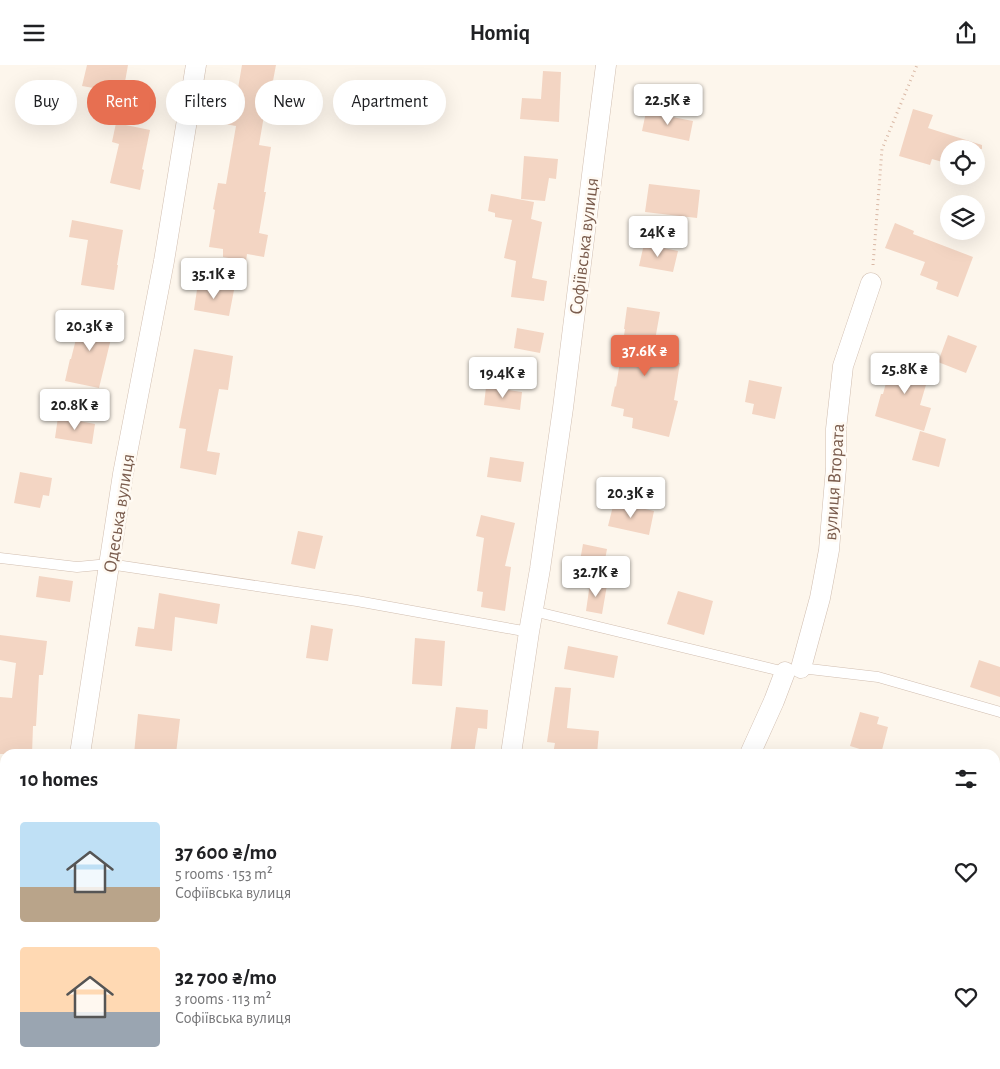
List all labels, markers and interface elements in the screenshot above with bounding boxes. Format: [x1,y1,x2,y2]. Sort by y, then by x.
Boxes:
icon: menu [20,19,48,47]
icon: share [952,19,980,47]
text: Homiq [470,22,530,44]
chip: Buy [15,80,77,125]
chip: Rent [87,80,156,125]
chip: Filters [166,80,245,125]
chip: New [255,80,323,125]
chip: Apartment [333,80,446,125]
pin: 22.5K ₴ [622,83,714,126]
text: 22.5K ₴ [645,92,691,108]
map controls [940,140,985,240]
button: locate [940,140,985,185]
street label: Софіївська вулиця [567,177,602,316]
button: layers [940,195,985,240]
pin: 24K ₴ [623,215,693,258]
text: 24K ₴ [640,224,676,240]
pin: 35.1K ₴ [168,257,260,300]
text: 35.1K ₴ [192,266,236,282]
pin: 20.3K ₴ [44,309,136,352]
text: 20.3K ₴ [66,318,114,334]
pin: 37.6K ₴ [599,335,691,377]
text: 37.6K ₴ [622,343,668,359]
pin: 25.8K ₴ [859,353,951,395]
pin: 19.4K ₴ [457,357,549,399]
text: 25.8K ₴ [882,361,929,377]
text: 19.4K ₴ [480,365,526,381]
pin: 20.8K ₴ [29,389,121,431]
text: 20.8K ₴ [51,397,99,413]
street label: вулиця Втората [821,423,848,541]
street label: Одеська вулиця [101,452,138,574]
pin: 20.3K ₴ [585,477,677,519]
text: 20.3K ₴ [607,485,655,501]
pin: 32.7K ₴ [550,555,642,598]
text: 32.7K ₴ [573,564,619,580]
icon: filters [952,765,980,793]
text: 10 homes [20,769,98,790]
icon: home [60,842,120,902]
text: 37 600 ₴/mo [175,842,277,863]
icon: heart [952,858,980,886]
text: 5 rooms · 153 m² [175,866,273,882]
text: Софіївська вулиця [175,885,291,901]
icon: home [60,967,120,1027]
text: 32 700 ₴/mo [175,967,277,988]
icon: heart [952,983,980,1011]
text: 3 rooms · 113 m² [175,991,271,1007]
text: Софіївська вулиця [175,1010,291,1026]

